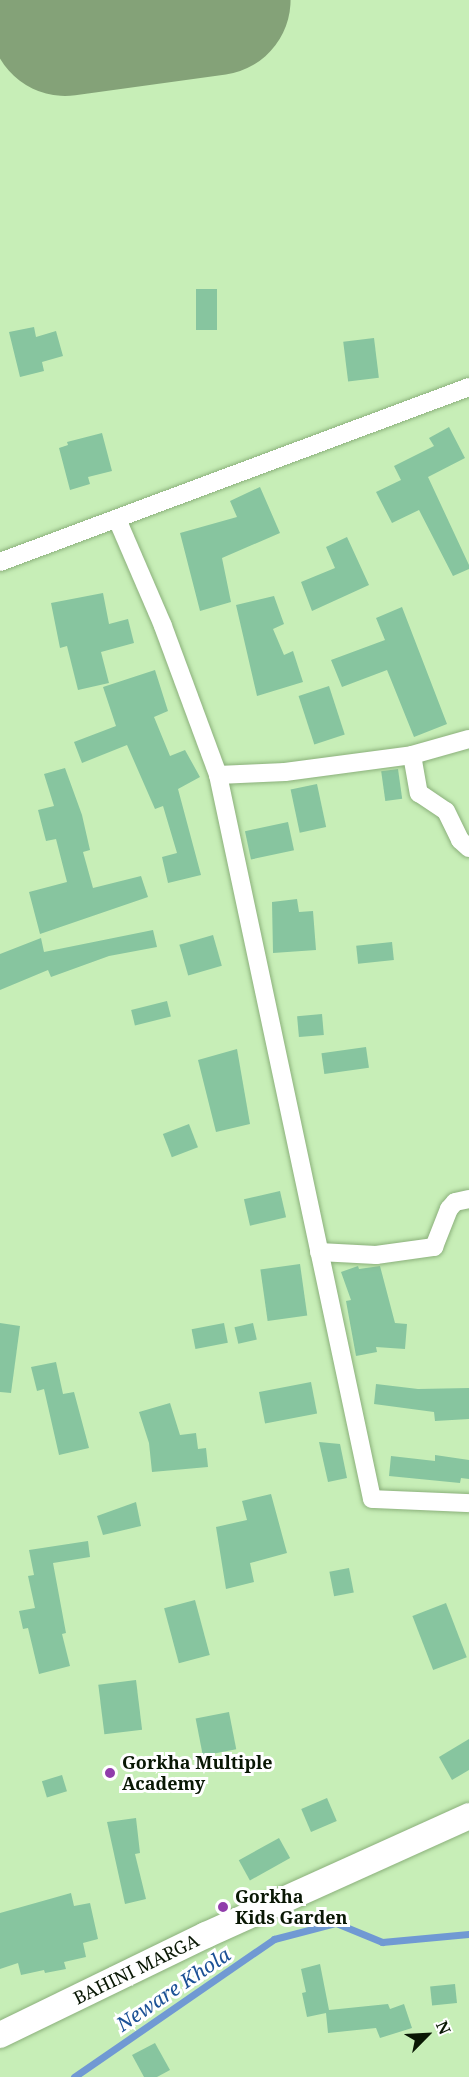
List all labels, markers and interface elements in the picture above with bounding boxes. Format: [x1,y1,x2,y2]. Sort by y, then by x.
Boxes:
place label: Gorkha Multiple Academy [122,1752,273,1794]
marker: Gorkha Multiple Academy [103,1766,117,1780]
place label: Gorkha Kids Garden [235,1886,348,1928]
marker: Gorkha Kids Garden [216,1900,230,1914]
street label: BAHINI MARGA [70,1929,202,2009]
water label: Neware Khola [111,1942,235,2036]
north arrow [397,2005,457,2065]
text: N [431,2017,456,2038]

